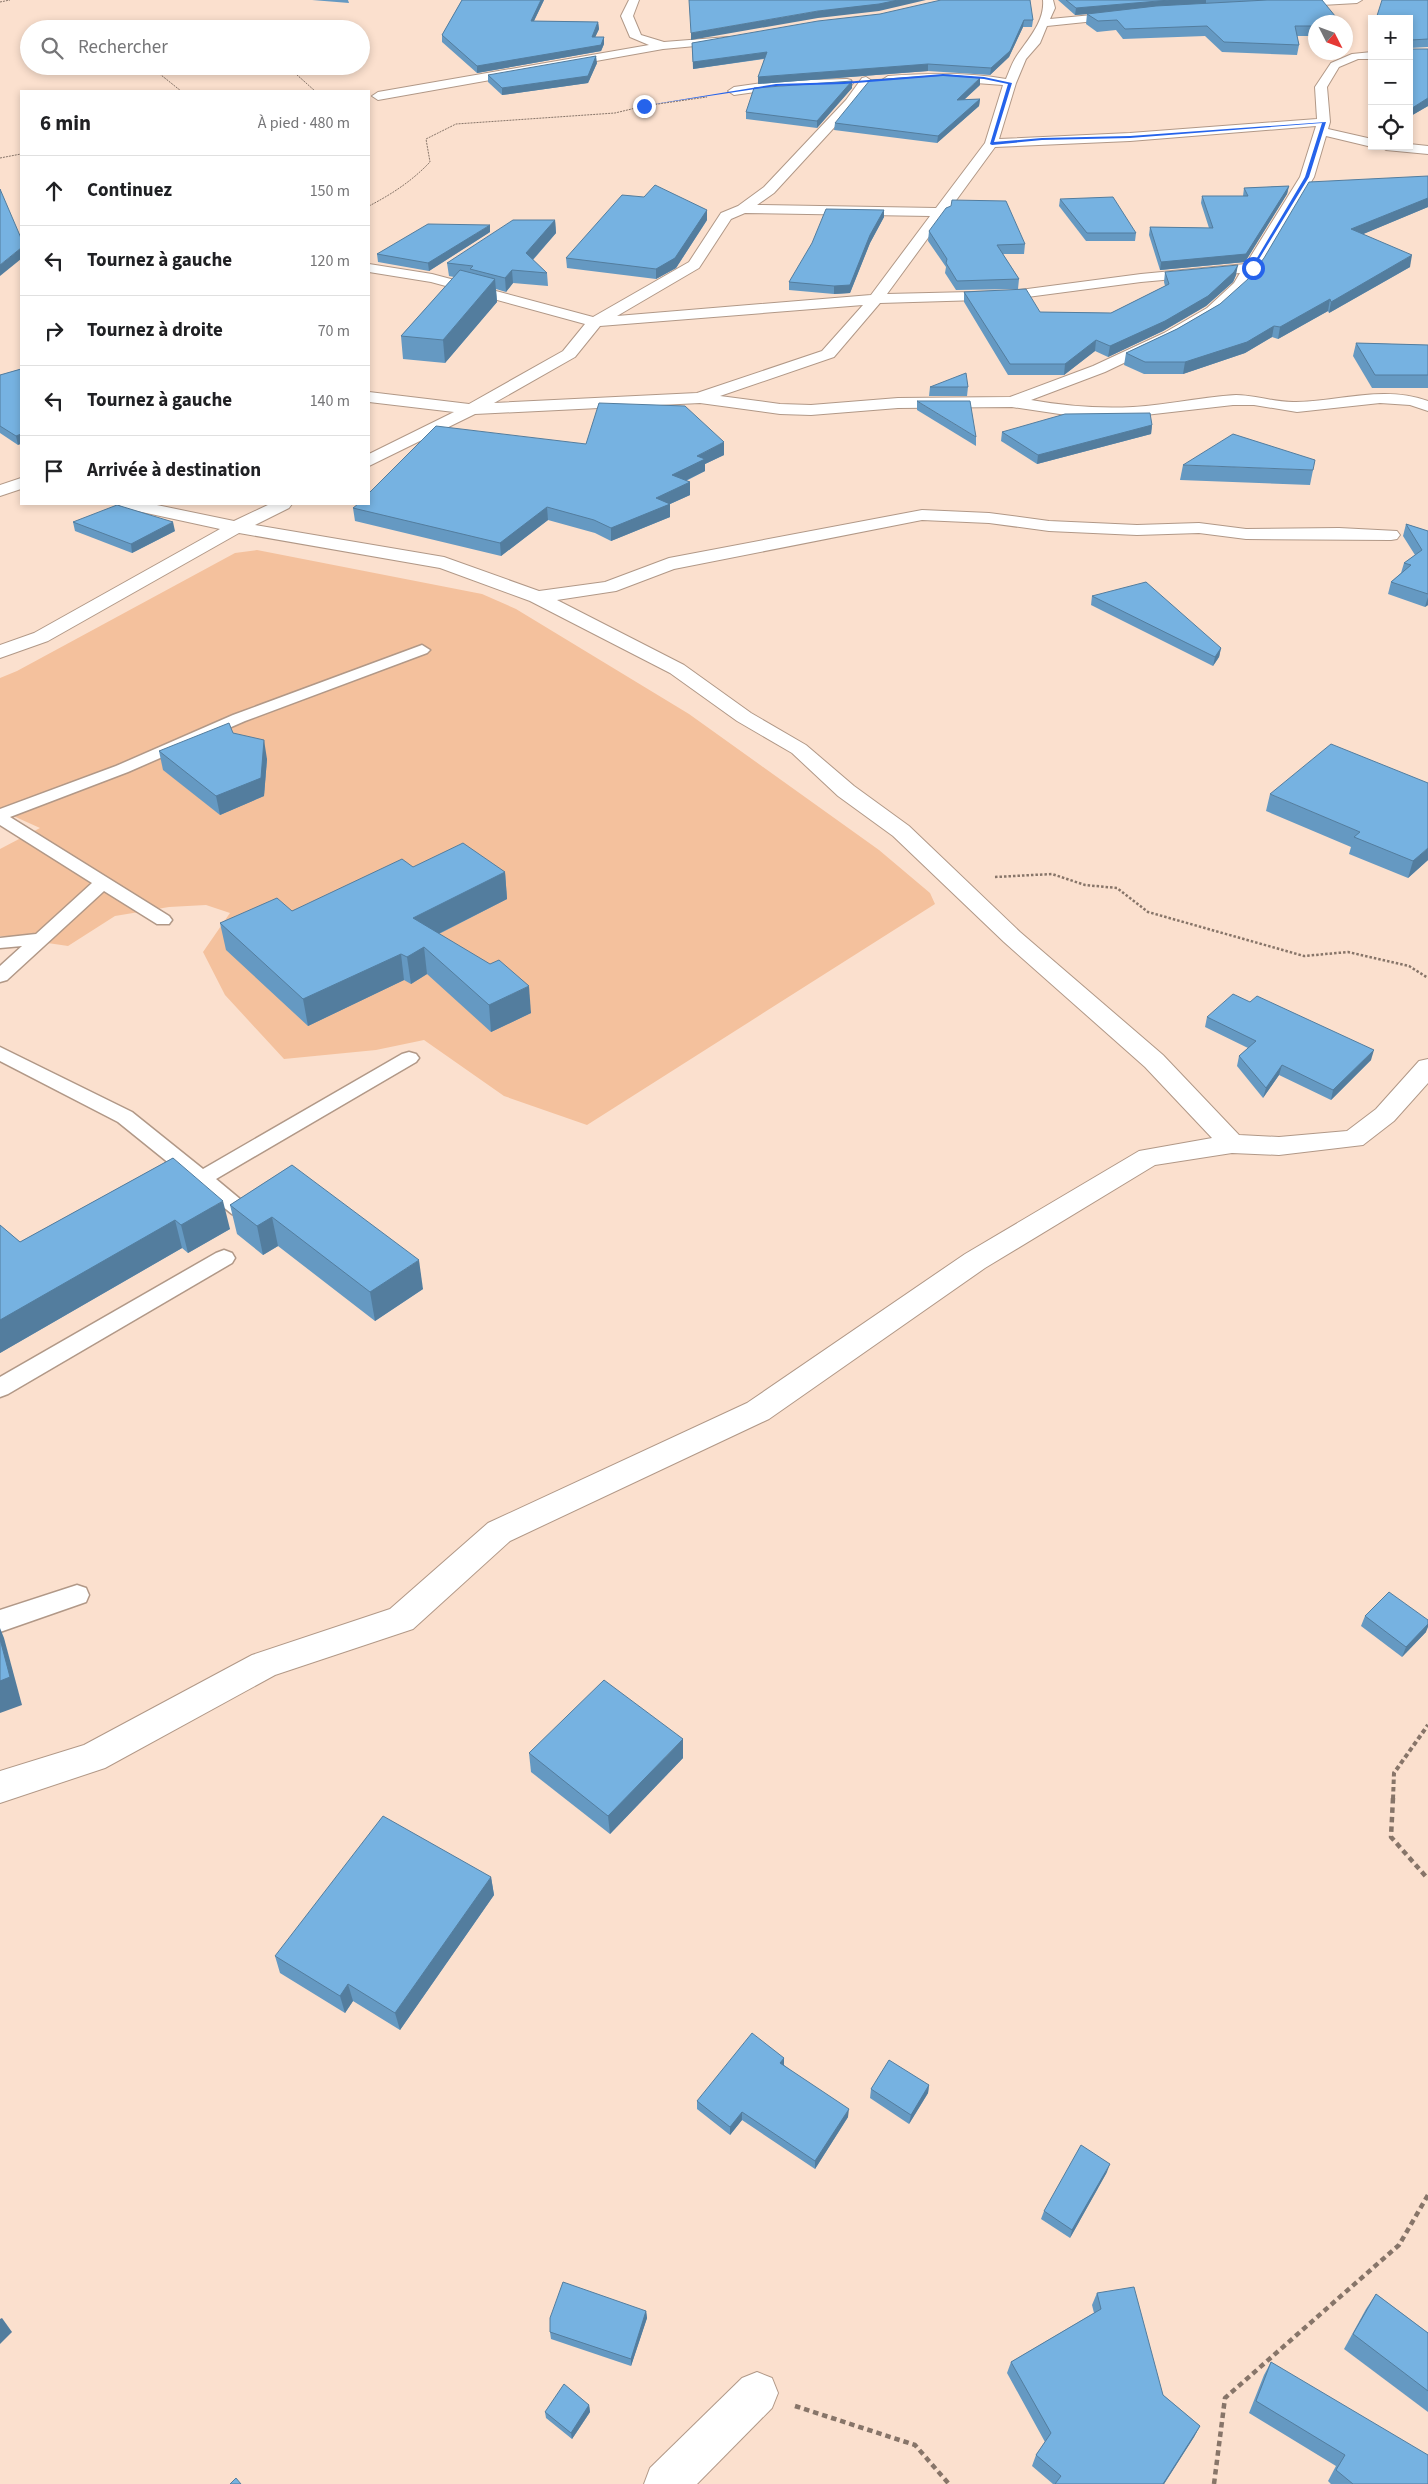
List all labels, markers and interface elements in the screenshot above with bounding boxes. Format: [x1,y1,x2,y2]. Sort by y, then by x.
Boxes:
north arrow [1308,15,1353,60]
map controls [1368,15,1413,150]
button: + [1368,15,1413,60]
search box [20,20,370,75]
icon: search [38,34,66,62]
text: Rechercher [78,34,168,61]
button: − [1368,60,1413,105]
route end [633,95,656,118]
button: locate [1368,105,1413,150]
text: 6 min [40,108,91,138]
text: À pied · 480 m [258,112,350,134]
icon: ahead [40,177,68,205]
text: Continuez [87,177,172,204]
text: 150 m [310,180,350,202]
icon: left [40,247,68,275]
text: Tournez à gauche [87,247,232,274]
text: 120 m [310,250,350,272]
route start [1242,257,1265,280]
icon: right [40,317,68,345]
text: Tournez à droite [87,317,223,344]
text: 70 m [318,320,350,342]
icon: left [40,387,68,415]
text: Tournez à gauche [87,387,232,414]
text: 140 m [310,390,350,412]
icon: arrive [40,457,68,485]
text: Arrivée à destination [87,457,261,484]

